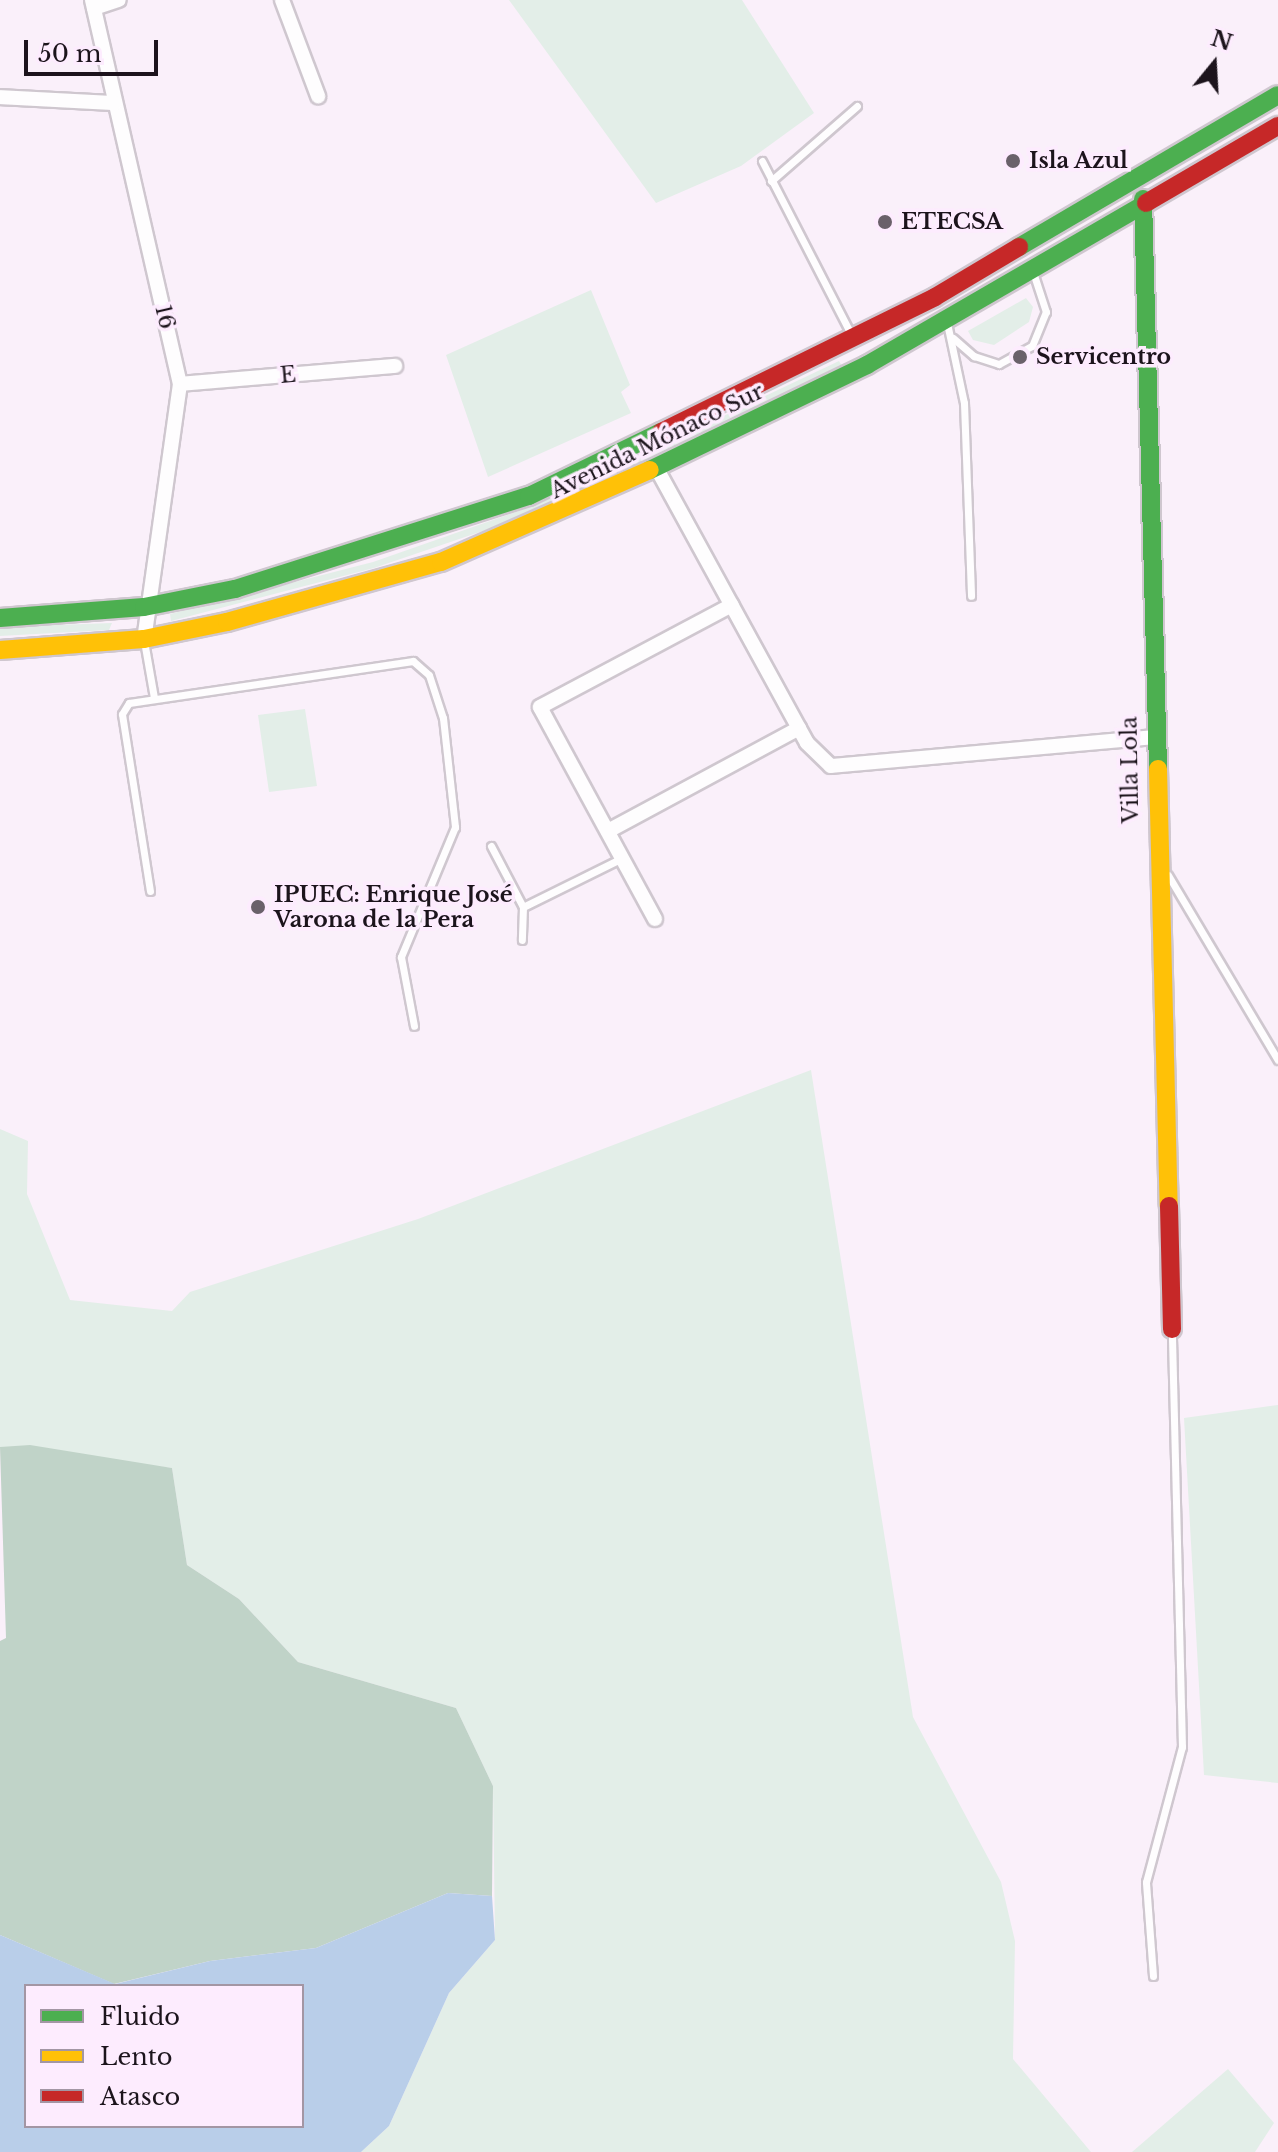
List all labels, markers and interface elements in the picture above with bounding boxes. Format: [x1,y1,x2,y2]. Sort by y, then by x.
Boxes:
scale bar [28,24,162,74]
north arrow [1174,24,1254,104]
text: N [1208,25,1236,57]
text: 50 m [38,39,101,68]
place label: Isla Azul [1029,148,1129,174]
marker: Isla Azul [1004,152,1022,170]
place label: ETECSA [901,209,1003,235]
marker: ETECSA [876,213,894,231]
street label: 16 [149,302,181,332]
place label: Servicentro [1036,344,1171,370]
marker: Servicentro [1011,348,1029,366]
street label: E [279,361,297,389]
street label: Avenida Mónaco Sur [546,378,768,504]
street label: Villa Lola [1116,716,1144,824]
place label: IPUEC: Enrique José Varona de la Pera [274,881,513,932]
marker: IPUEC: Enrique José Varona de la Pera [249,898,267,916]
legend [24,1984,304,2128]
text: Fluido [100,2002,180,2031]
text: Lento [100,2042,173,2071]
text: Atasco [100,2082,180,2111]

